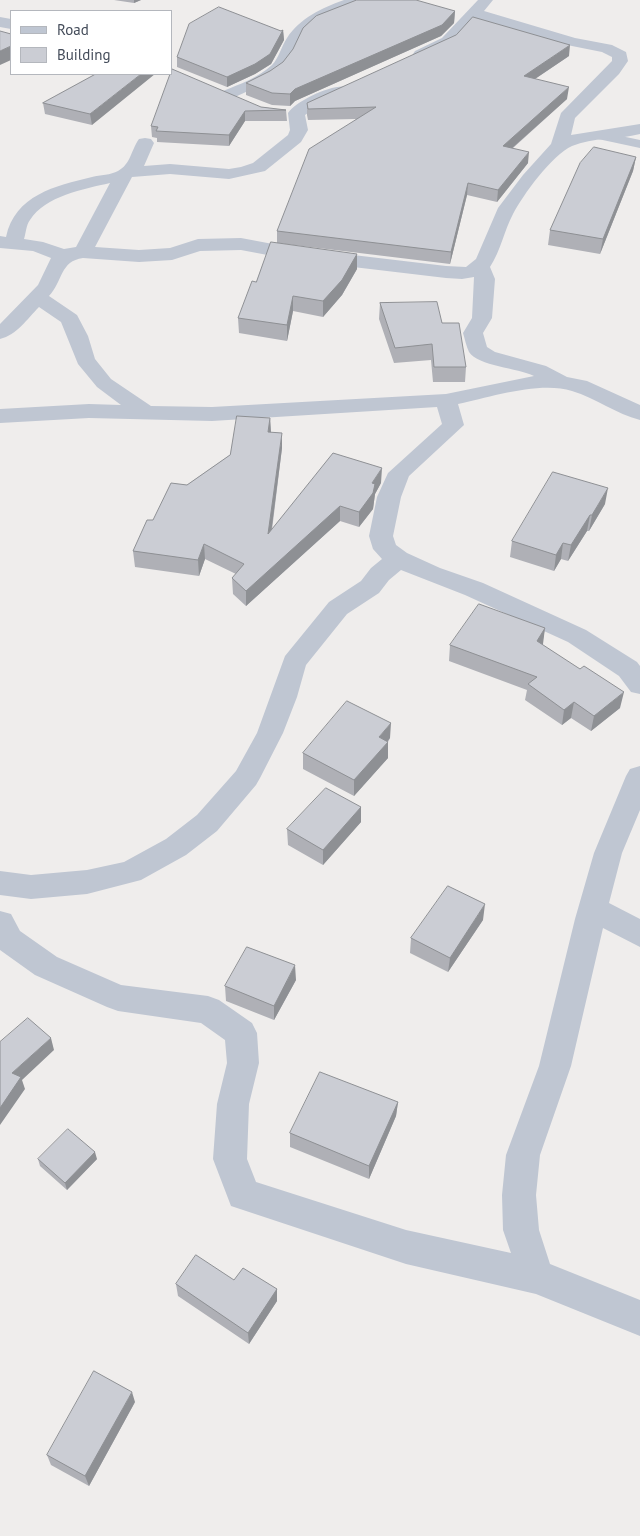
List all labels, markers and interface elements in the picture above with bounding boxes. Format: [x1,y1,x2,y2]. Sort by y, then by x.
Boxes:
legend [10,10,172,75]
text: Road [57,20,89,39]
text: Building [57,45,111,64]

